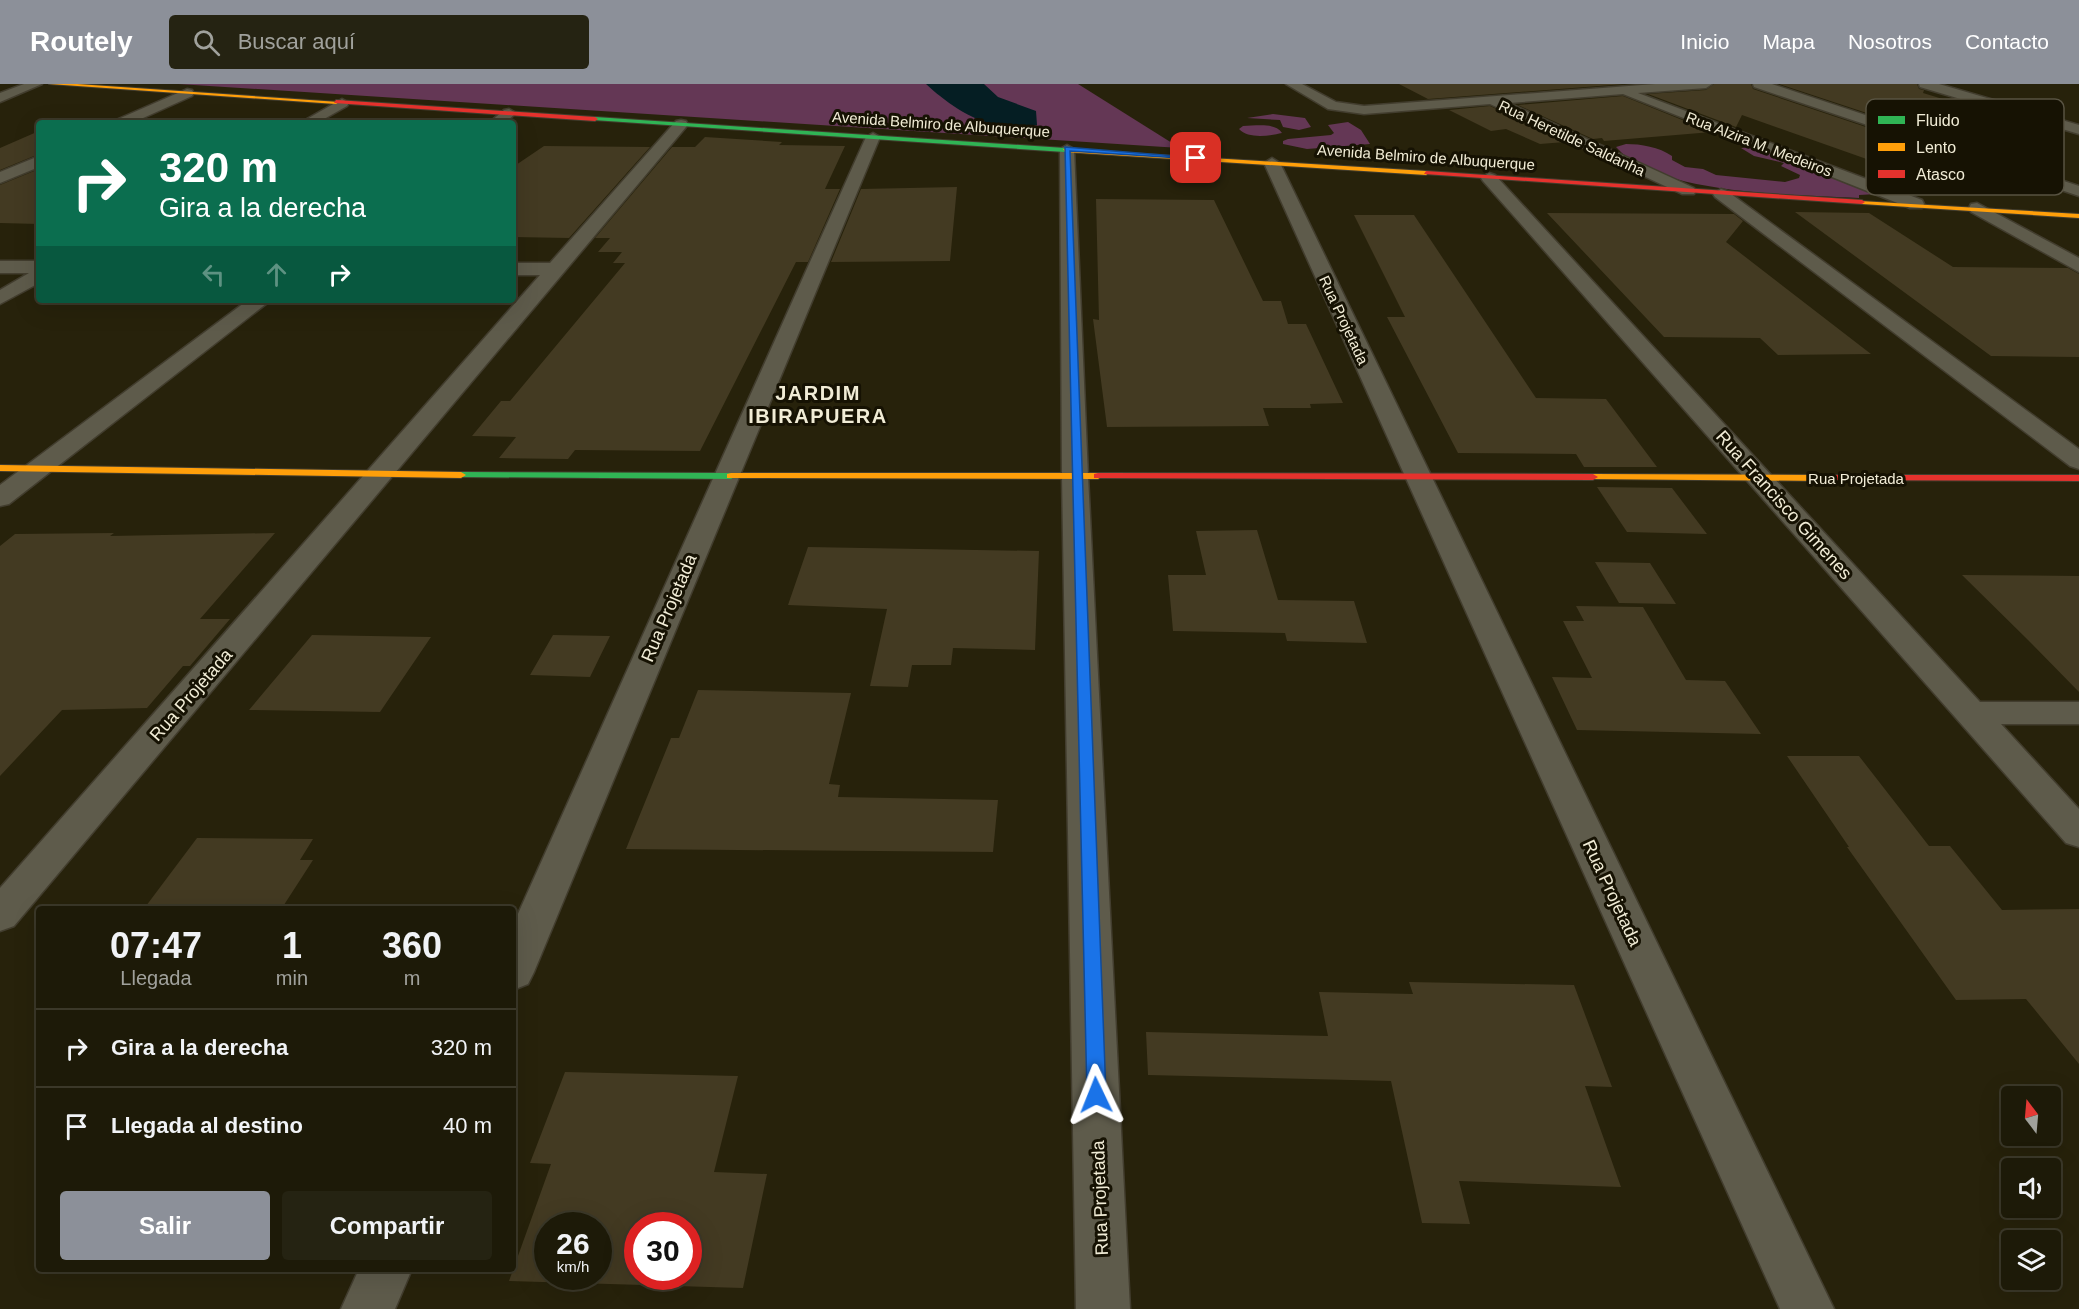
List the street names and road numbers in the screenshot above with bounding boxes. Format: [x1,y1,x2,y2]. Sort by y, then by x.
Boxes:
street label: Rua Heretilde Saldanha [1496,97,1648,180]
street label: Avenida Belmiro de Albuquerque [832,108,1050,140]
street label: Rua Alzira M. Medeiros [1684,108,1834,180]
street label: Avenida Belmiro de Albuquerque [1317,141,1535,173]
street label: Rua Projetada [1316,273,1372,368]
street label: Rua Francisco Gimenes [1712,427,1856,583]
street label: Rua Projetada [1808,470,1905,487]
street label: Rua Projetada [637,550,701,665]
street label: Rua Projetada [146,644,237,745]
street label: Rua Projetada [1579,837,1646,950]
street label: Rua Projetada [1088,1139,1112,1256]

